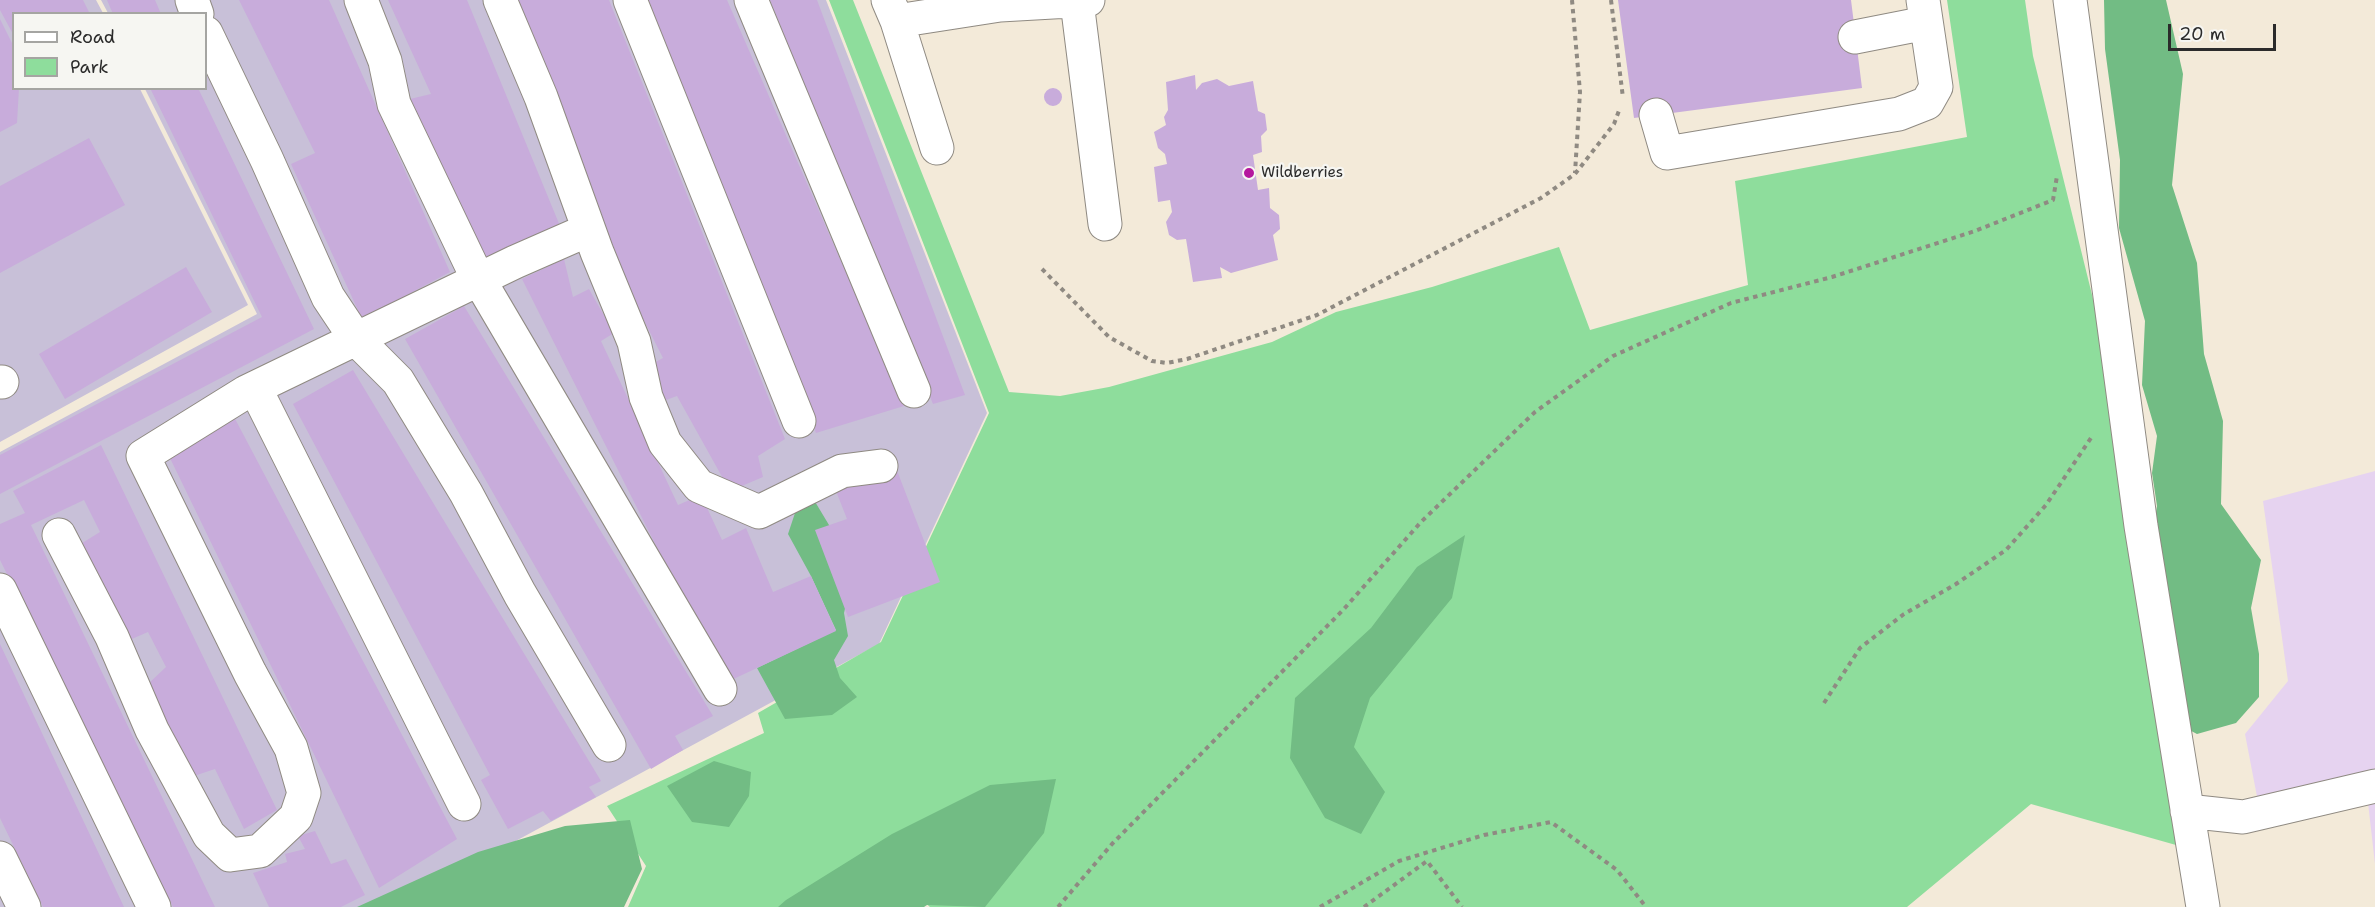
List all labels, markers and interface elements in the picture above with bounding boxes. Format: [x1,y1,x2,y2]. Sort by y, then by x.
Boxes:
legend [12,12,207,90]
scale bar [2171,12,2279,50]
text: 20 m [2179,22,2225,46]
text: Road [70,25,115,49]
text: Park [70,55,109,79]
place label: Wildberries [1261,164,1343,182]
marker: Wildberries [1242,166,1256,180]

